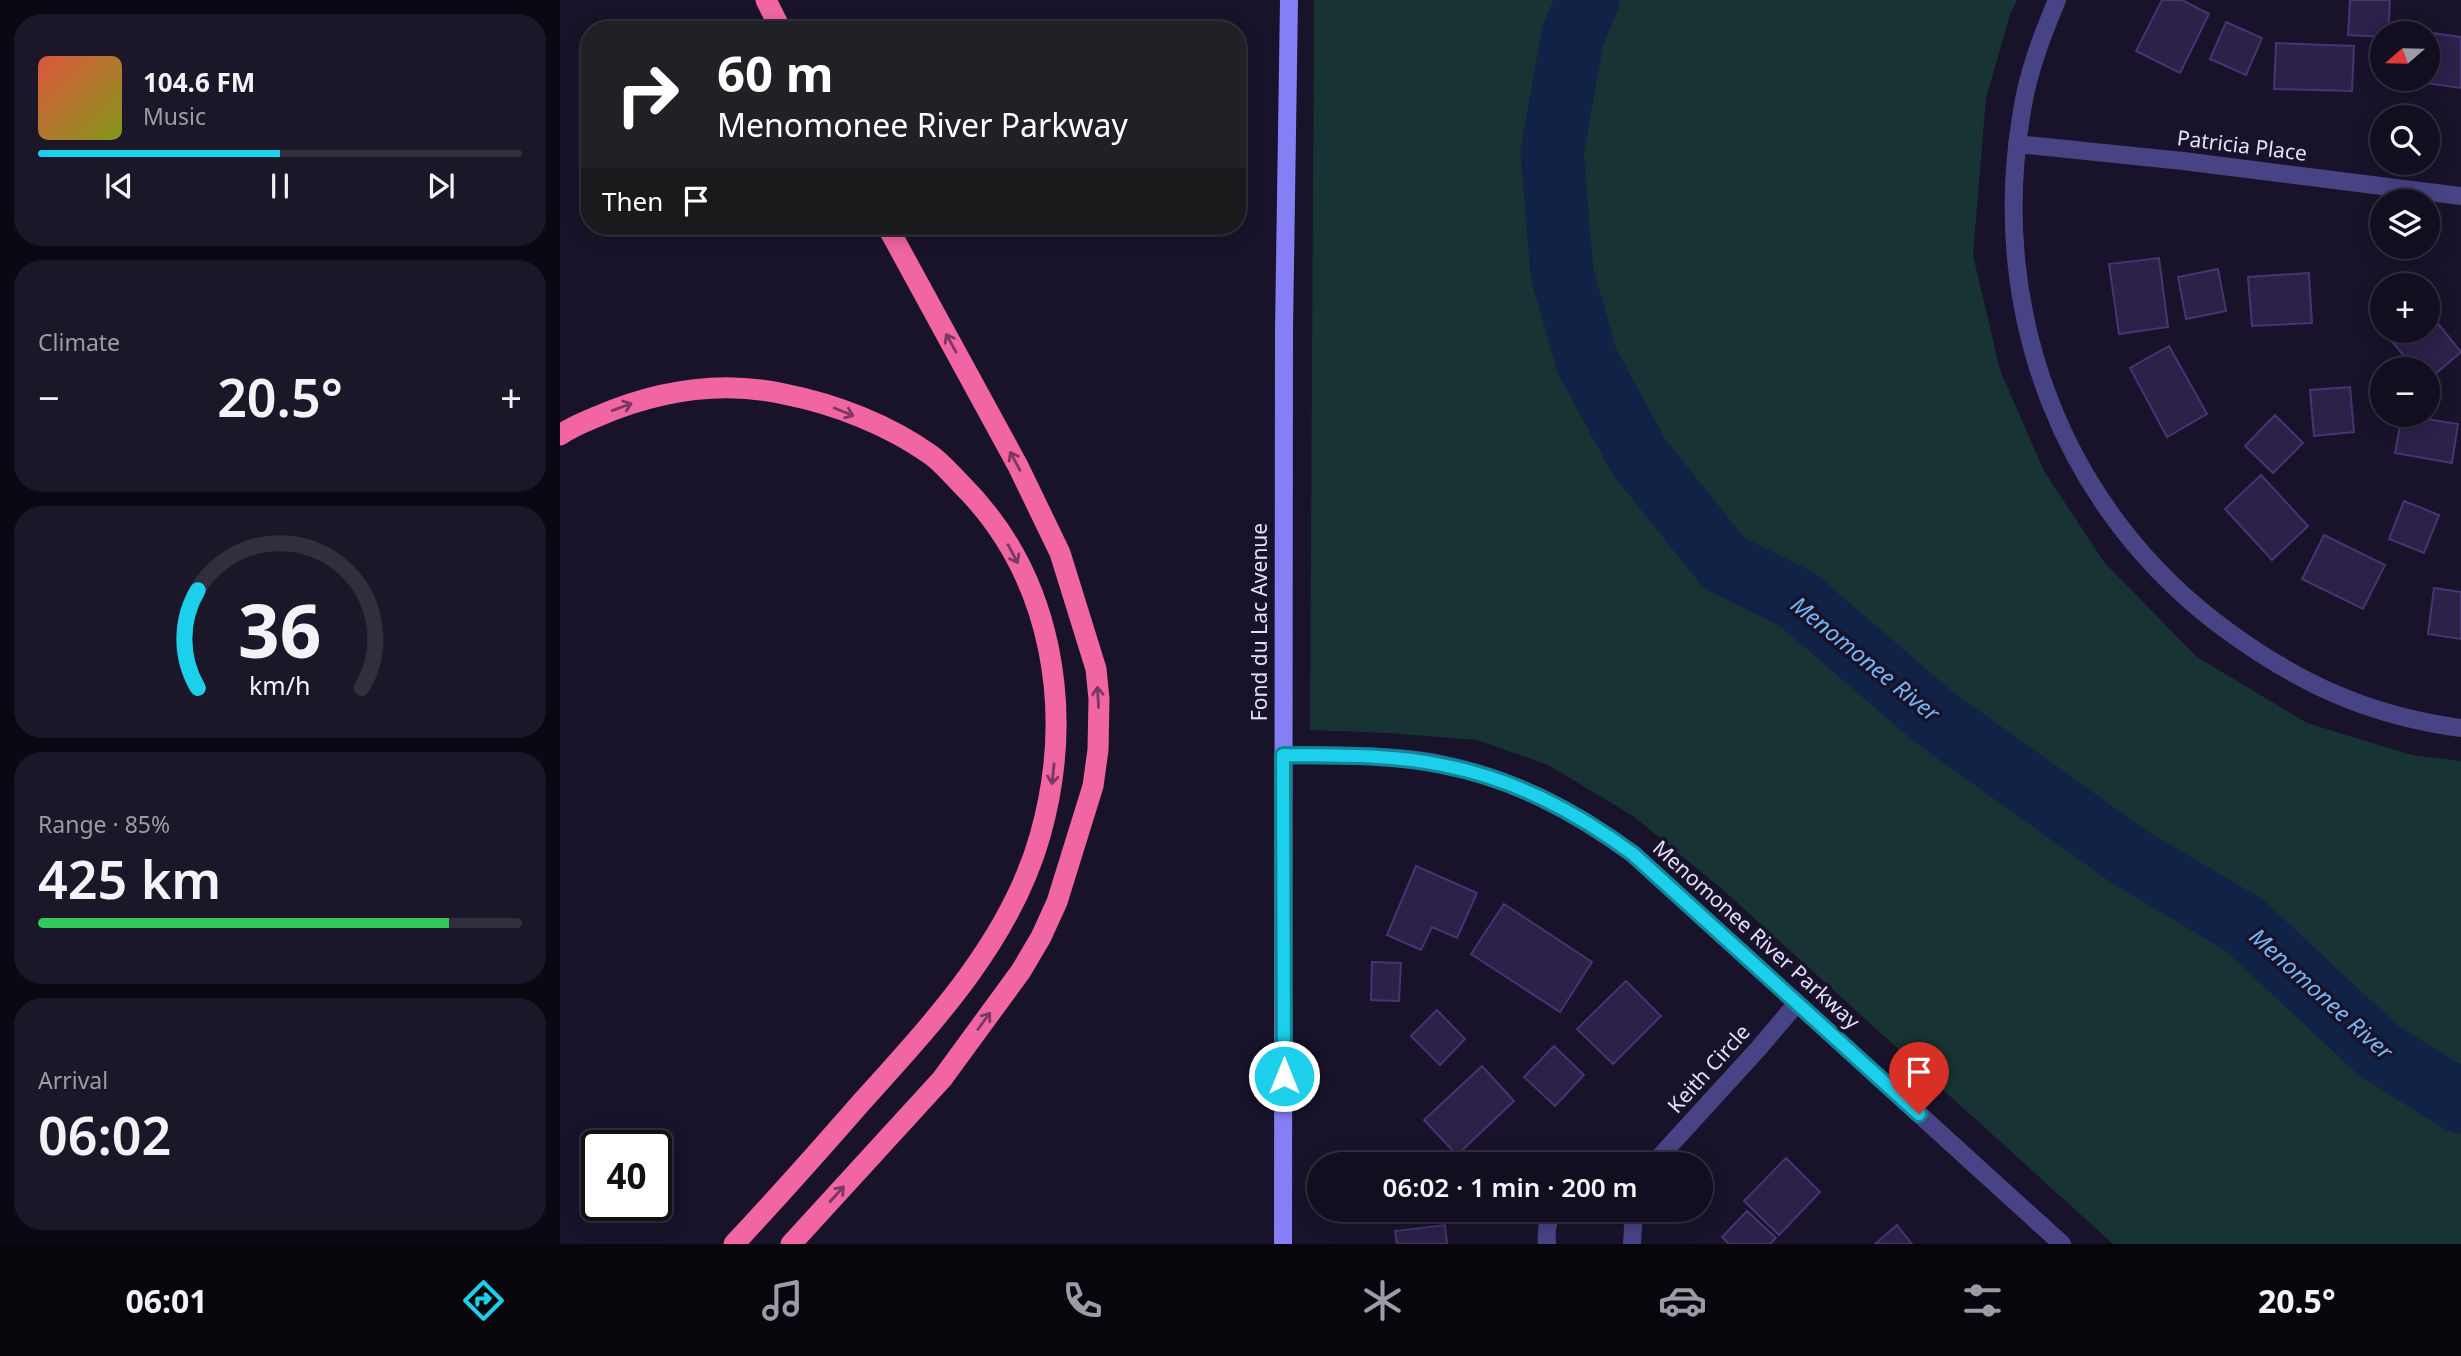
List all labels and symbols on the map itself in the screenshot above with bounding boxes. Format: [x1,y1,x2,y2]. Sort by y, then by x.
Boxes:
north arrow [2370,21,2440,91]
street label: Patricia Place [2176,123,2309,167]
one-way arrow [944,333,957,354]
one-way arrow [611,399,633,412]
one-way arrow [832,407,854,420]
one-way arrow [1008,451,1021,472]
street label: Fond du Lac Avenue [1245,523,1273,721]
one-way arrow [1007,543,1021,564]
water label: Menomonee River [1784,588,1947,729]
one-way arrow [1091,687,1104,709]
one-way arrow [1046,762,1059,785]
street label: Menomonee River Parkway [1647,834,1866,1035]
water label: Menomonee River [2243,920,2401,1067]
one-way arrow [977,1012,992,1031]
street label: Keith Circle [1661,1018,1756,1119]
position arrow [1247,1039,1321,1113]
pin [1889,1042,1949,1114]
speed limit sign: 40 [581,1130,672,1221]
one-way arrow [829,1185,845,1203]

